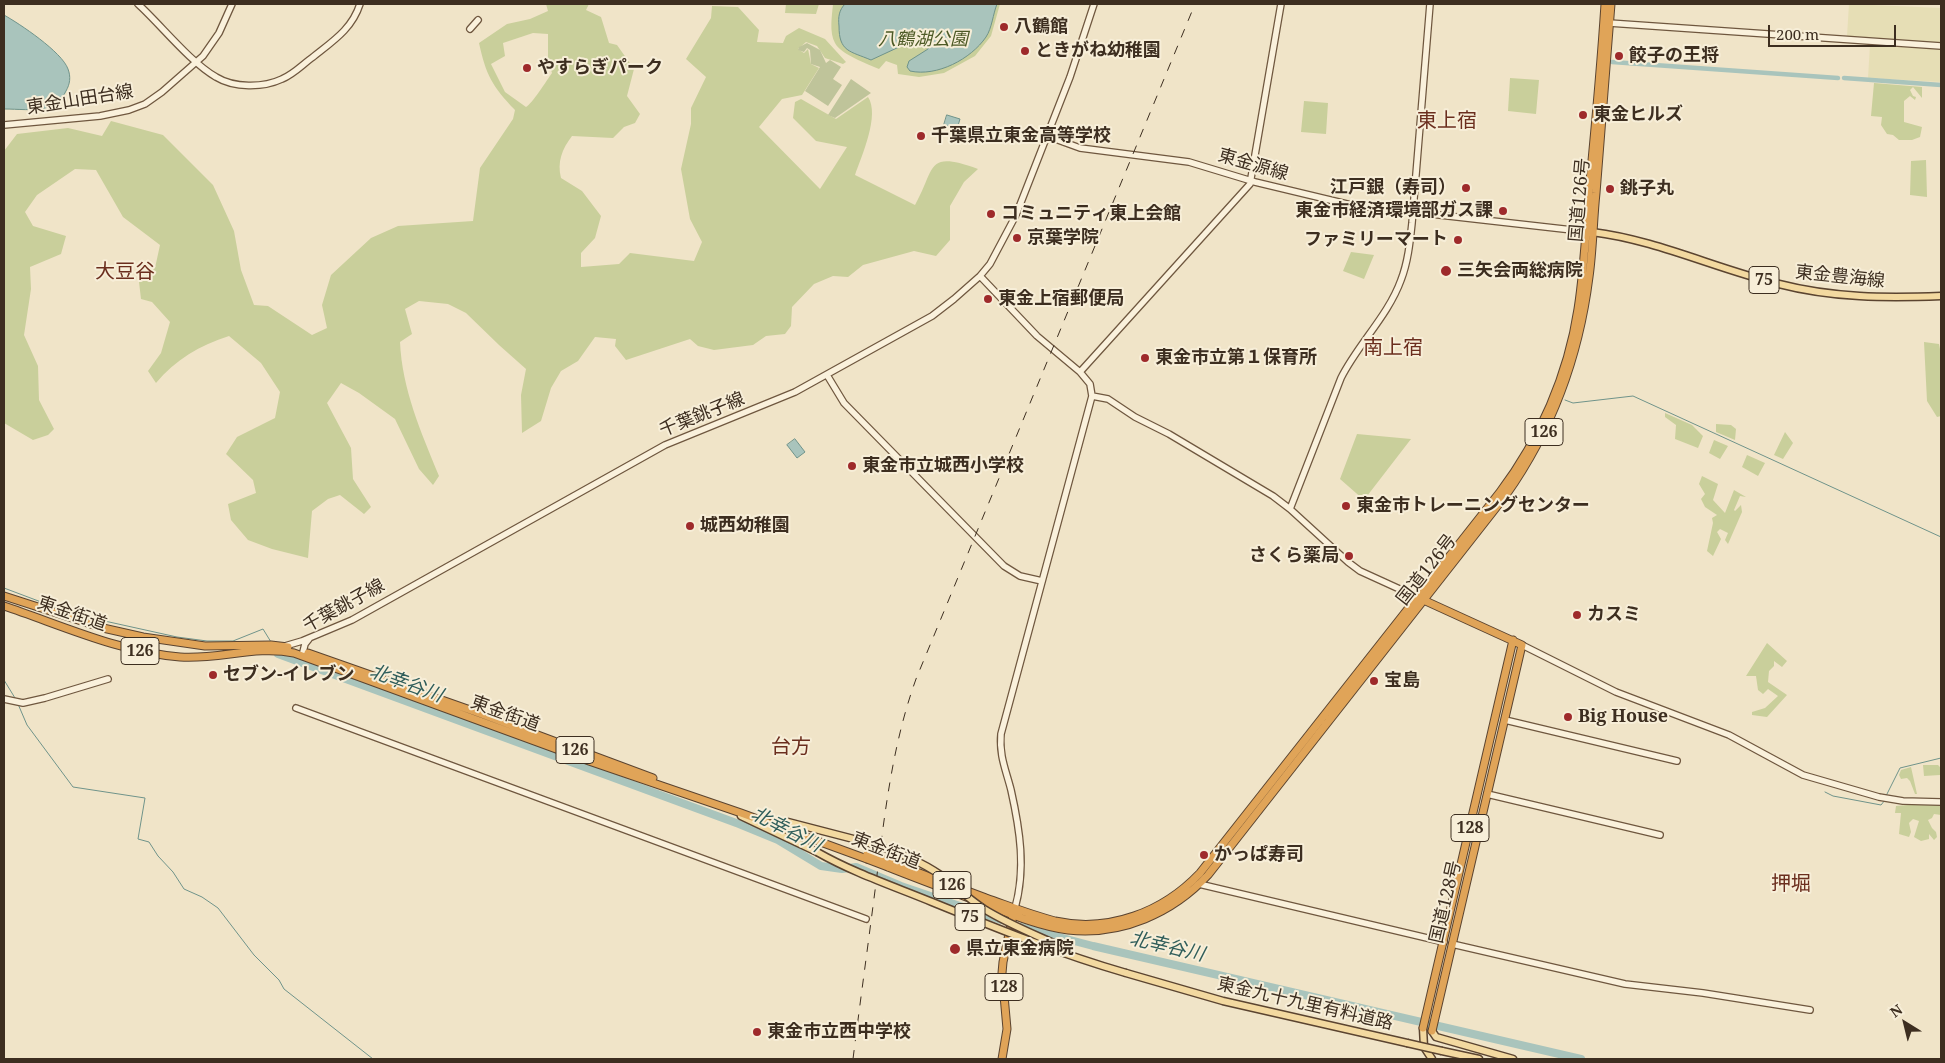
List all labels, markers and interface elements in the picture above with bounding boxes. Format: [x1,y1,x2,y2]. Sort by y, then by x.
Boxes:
scale bar [1770,15,1898,47]
place label: 八鶴館 [1014,16,1068,38]
marker: 八鶴館 [998,21,1010,33]
text: 200 m [1776,24,1819,44]
park label: 八鶴湖公園 [878,29,968,51]
place label: ときがね幼稚園 [1035,40,1161,62]
marker: ときがね幼稚園 [1019,45,1031,57]
place label: 餃子の王将 [1629,45,1719,67]
marker: 餃子の王将 [1613,50,1625,62]
place label: やすらぎパーク [537,57,663,79]
marker: やすらぎパーク [521,62,533,74]
street label: 東金山田台線 [25,81,135,119]
place label: 東金ヒルズ [1593,104,1683,126]
district label: 東上宿 [1417,109,1477,133]
marker: 東金ヒルズ [1577,109,1589,121]
place label: 千葉県立東金高等学校 [931,125,1111,147]
marker: 千葉県立東金高等学校 [915,130,927,142]
street label: 東金源線 [1215,145,1291,185]
street label: 国道126号 [1566,157,1594,243]
place label: 江戸銀（寿司） [1330,177,1456,199]
place label: 銚子丸 [1620,178,1674,200]
marker: 江戸銀（寿司） [1460,182,1472,194]
marker: 銚子丸 [1604,183,1616,195]
place label: 東金市経済環境部ガス課 [1295,200,1493,222]
place label: コミュニティ東上会館 [1001,203,1181,225]
marker: 東金市経済環境部ガス課 [1497,205,1509,217]
marker: コミュニティ東上会館 [985,208,997,220]
place label: 京葉学院 [1027,227,1099,249]
place label: ファミリーマート [1304,229,1448,251]
marker: 京葉学院 [1011,232,1023,244]
marker: ファミリーマート [1452,234,1464,246]
district label: 大豆谷 [95,260,155,284]
place label: 三矢会両総病院 [1457,260,1583,282]
street label: 東金豊海線 [1794,262,1886,292]
marker: 三矢会両総病院 [1439,264,1453,278]
road number: 75 [1749,266,1779,294]
place label: 東金上宿郵便局 [998,288,1124,310]
marker: 東金上宿郵便局 [982,293,994,305]
district label: 南上宿 [1363,336,1423,360]
place label: 東金市立第１保育所 [1155,347,1317,369]
marker: 東金市立第１保育所 [1139,352,1151,364]
street label: 千葉銚子線 [656,388,748,442]
road number: 126 [1525,418,1563,446]
place label: 東金市立城西小学校 [862,455,1024,477]
marker: 東金市立城西小学校 [846,460,858,472]
place label: 東金市トレーニングセンター [1356,495,1590,517]
marker: 東金市トレーニングセンター [1340,500,1352,512]
place label: 城西幼稚園 [700,515,790,537]
marker: 城西幼稚園 [684,520,696,532]
street label: 国道126号 [1393,530,1461,610]
place label: さくら薬局 [1249,545,1339,567]
marker: さくら薬局 [1343,550,1355,562]
street label: 千葉銚子線 [299,575,389,637]
street label: 東金街道 [34,592,110,636]
place label: カスミ [1587,604,1641,626]
marker: カスミ [1571,609,1583,621]
road number: 126 [121,637,159,664]
water label: 北幸谷川 [366,660,446,708]
place label: セブン-イレブン [223,664,355,686]
marker: セブン-イレブン [207,669,219,681]
place label: 宝島 [1384,670,1420,692]
marker: 宝島 [1368,675,1380,687]
street label: 東金街道 [467,692,543,736]
place label: Big House [1578,706,1668,728]
marker: Big House [1562,711,1574,723]
district label: 台方 [771,735,811,759]
road number: 126 [556,736,594,764]
water label: 北幸谷川 [747,803,825,857]
road number: 128 [1451,814,1489,841]
street label: 東金街道 [849,828,923,874]
place label: かっぱ寿司 [1214,844,1304,866]
marker: かっぱ寿司 [1198,849,1210,861]
street label: 国道128号 [1426,859,1466,945]
road number: 126 [933,872,971,898]
district label: 押堀 [1771,872,1811,896]
road number: 75 [955,904,985,930]
water label: 北幸谷川 [1127,927,1207,967]
place label: 県立東金病院 [966,938,1074,960]
marker: 県立東金病院 [948,942,962,956]
street label: 東金九十九里有料道路 [1215,973,1395,1035]
road number: 128 [985,974,1023,1000]
north arrow [1880,998,1930,1048]
text: N [1886,1000,1906,1021]
place label: 東金市立西中学校 [767,1021,911,1043]
marker: 東金市立西中学校 [751,1026,763,1038]

